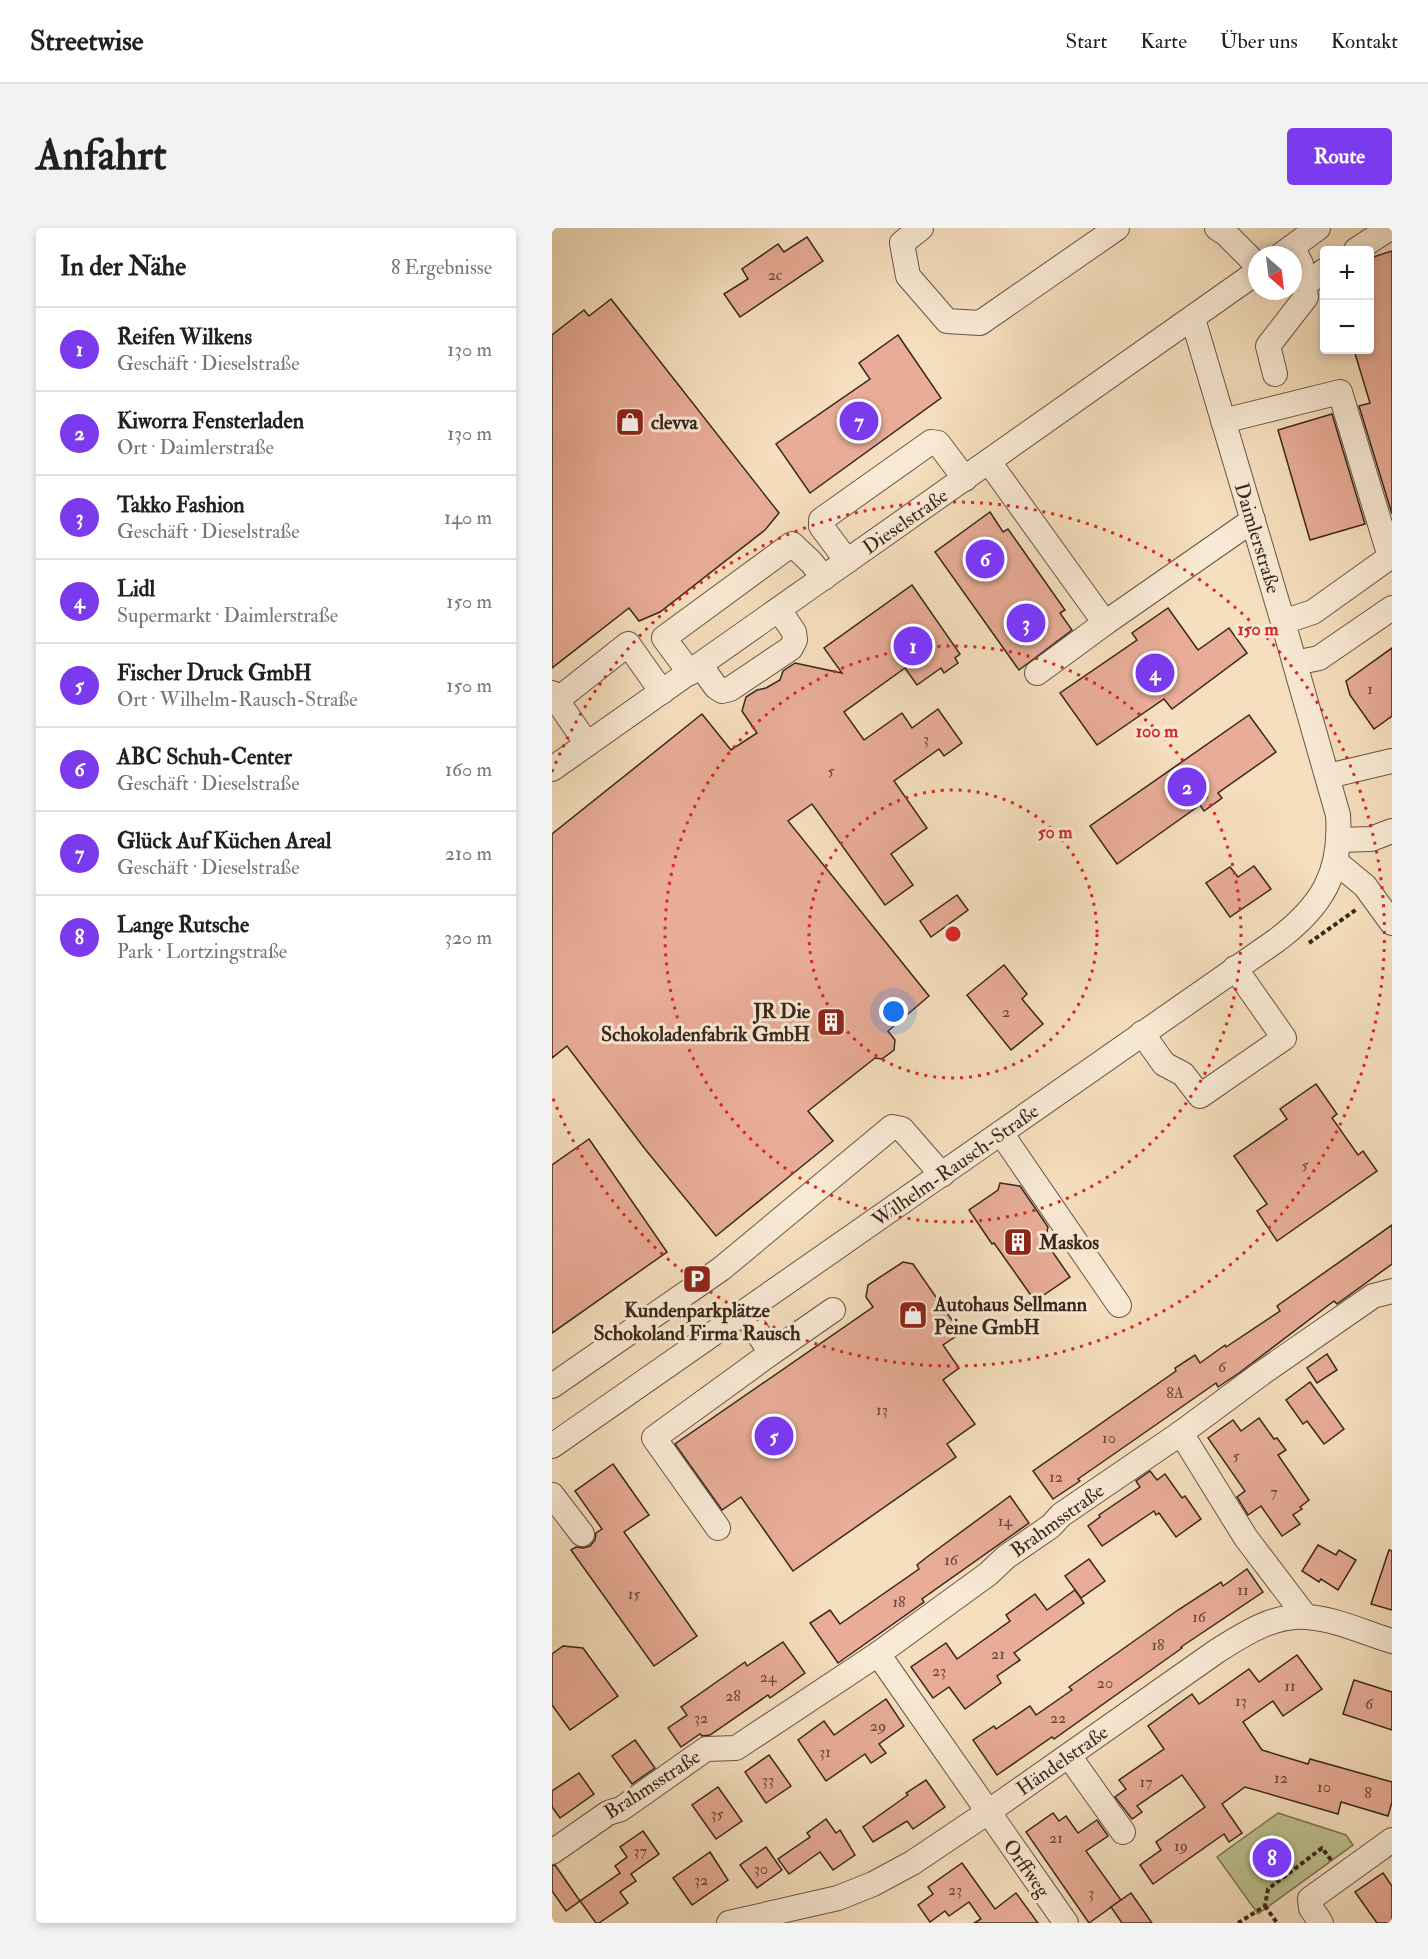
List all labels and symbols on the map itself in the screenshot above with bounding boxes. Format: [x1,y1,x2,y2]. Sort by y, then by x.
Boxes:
north arrow [1248,246,1302,300]
house number: 2c [768,265,783,285]
pin: 7 [840,398,878,444]
shop icon: clevva [614,406,646,438]
place label: clevva [651,410,699,435]
street label: Daimlerstraße [1229,480,1286,596]
street label: Dieselstraße [858,483,953,560]
pin: 6 [966,536,1004,582]
pin: 3 [1006,600,1046,646]
text: 150 m [1237,618,1280,641]
pin: 1 [894,624,932,668]
pin: 4 [1136,650,1174,696]
house number: 1 [1367,679,1373,699]
text: 100 m [1136,720,1179,743]
house number: 3 [923,729,929,749]
house number: 5 [827,761,835,781]
pin: 2 [1168,764,1206,810]
text: 50 m [1038,821,1073,844]
centre of rings [943,924,963,944]
your location [879,997,908,1026]
place label: JR Die Schokoladenfabrik GmbH [601,999,811,1047]
house number: 2 [1002,1002,1010,1022]
building icon: JR Die Schokoladenfabrik GmbH [815,1006,847,1038]
street label: Wilhelm-Rausch-Straße [866,1098,1044,1233]
house number: 5 [1301,1155,1309,1175]
building icon: Maskos [1002,1226,1034,1258]
place label: Maskos [1038,1230,1099,1255]
parking icon: Kundenparkplätze Schokoland Firma Rausch [681,1263,713,1295]
place label: Autohaus Sellmann Peine GmbH [933,1292,1088,1340]
place label: Kundenparkplätze Schokoland Firma Rausch [593,1298,801,1346]
shop icon: Autohaus Sellmann Peine GmbH [897,1299,929,1331]
house number: 6 [1218,1357,1227,1377]
house number: 8A [1166,1383,1184,1403]
house number: 13 [876,1400,888,1420]
pin: 5 [754,1414,794,1458]
house number: 10 [1102,1428,1116,1448]
house number: 5 [1232,1446,1240,1466]
house number: 12 [1049,1467,1063,1487]
street label: Brahmsstraße [1006,1478,1109,1563]
house number: 7 [1270,1482,1278,1502]
house number: 14 [998,1511,1014,1531]
house number: 16 [944,1550,959,1570]
house number: 11 [1237,1580,1249,1600]
house number: 15 [628,1584,640,1604]
house number: 18 [892,1592,906,1612]
house number: 16 [1192,1607,1207,1627]
house number: 18 [1151,1635,1165,1655]
house number: 21 [991,1644,1005,1664]
house number: 23 [932,1661,946,1681]
house number: 24 [760,1667,778,1687]
house number: 20 [1097,1673,1113,1693]
house number: 11 [1284,1676,1296,1696]
house number: 28 [725,1686,741,1706]
house number: 13 [1235,1691,1247,1711]
house number: 6 [1365,1694,1374,1714]
house number: 32 [694,1708,708,1728]
house number: 22 [1050,1708,1066,1728]
house number: 29 [870,1716,886,1736]
street label: Händelstraße [1012,1720,1113,1801]
house number: 31 [819,1742,831,1762]
street label: Brahmsstraße [599,1744,705,1825]
house number: 12 [1274,1768,1288,1788]
house number: 33 [762,1770,774,1790]
house number: 17 [1139,1772,1153,1792]
house number: 10 [1317,1777,1331,1797]
house number: 8 [1364,1783,1372,1803]
house number: 35 [710,1804,724,1824]
house number: 21 [1049,1828,1063,1848]
street label: Orffweg [998,1834,1056,1903]
house number: 19 [1174,1836,1188,1856]
pin: 8 [1252,1836,1292,1880]
house number: 37 [633,1841,647,1861]
house number: 30 [754,1859,768,1879]
house number: 32 [694,1870,708,1890]
house number: 23 [948,1880,962,1900]
house number: 3 [1088,1883,1094,1903]

